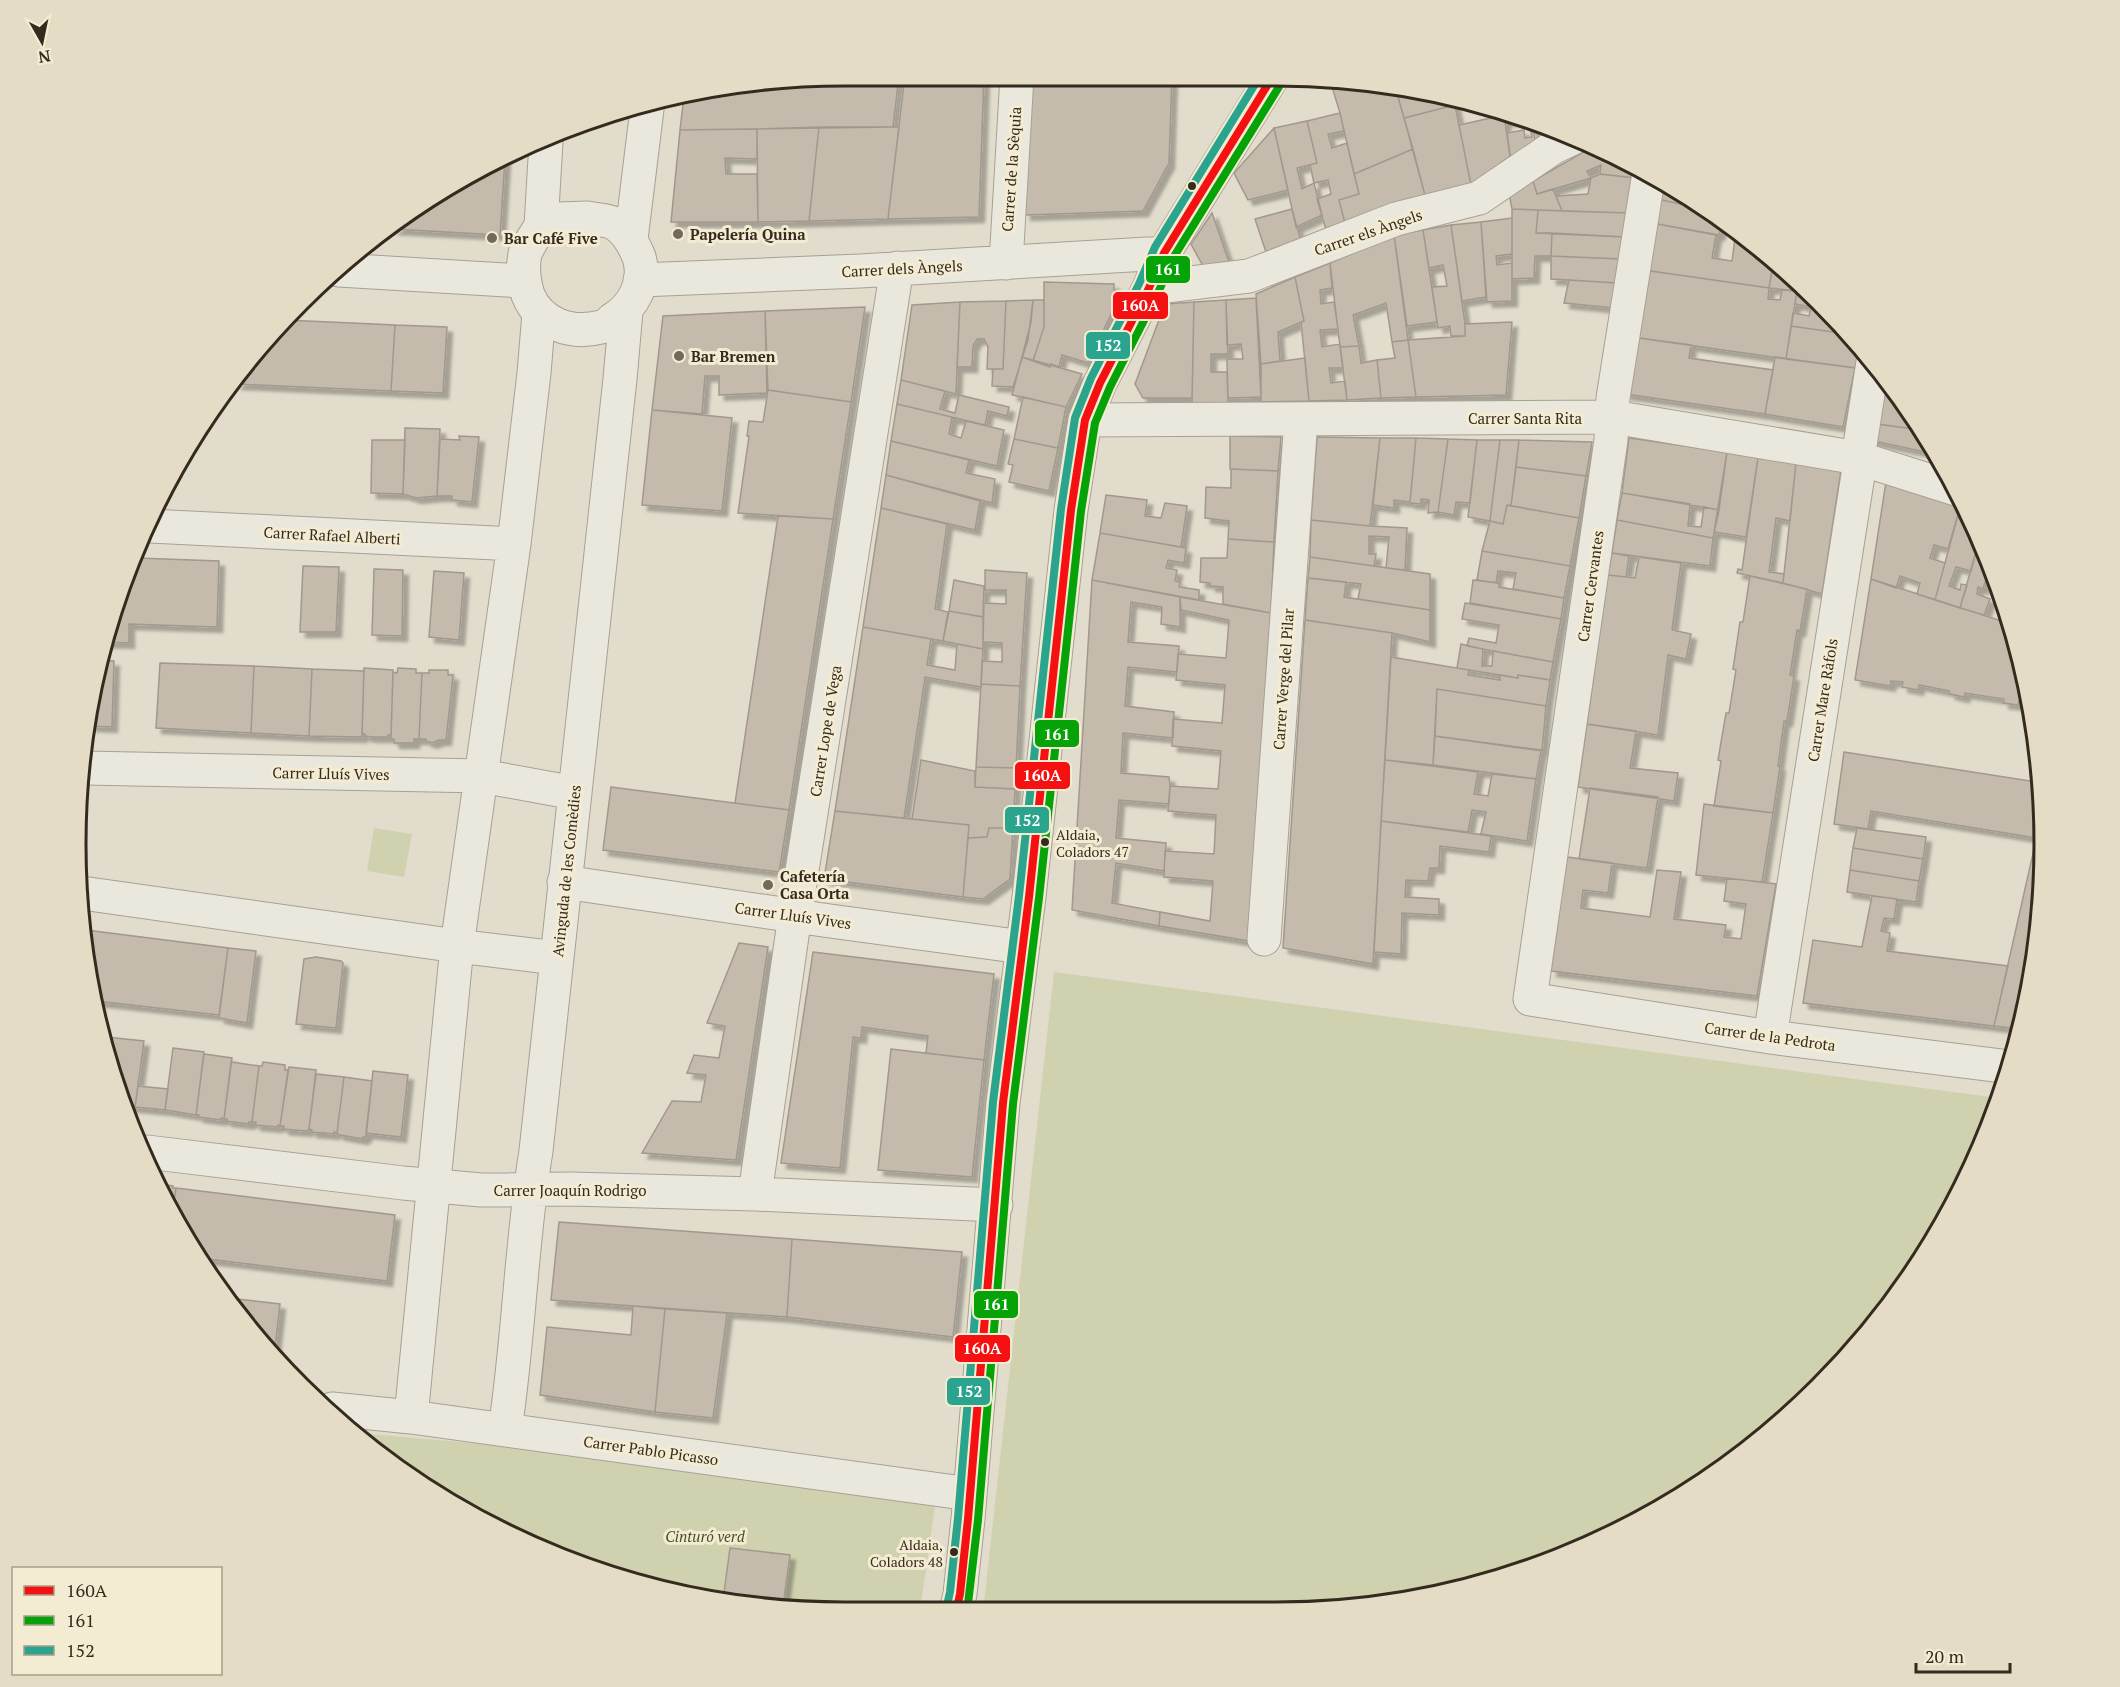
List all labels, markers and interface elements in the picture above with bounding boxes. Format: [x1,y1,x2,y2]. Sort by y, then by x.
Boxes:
north arrow [12,12,72,72]
text: N [37,45,52,69]
street label: Carrer de la Sèquia [997,105,1025,232]
unlabelled marker [1186,180,1198,192]
street label: Carrer els Àngels [1311,204,1425,260]
place label: Papelería Quina [690,224,806,244]
marker: Papelería Quina [671,227,685,241]
place label: Bar Café Five [504,228,598,248]
marker: Bar Café Five [485,231,499,245]
street label: Carrer dels Àngels [841,255,963,281]
line badge: 161 [1145,255,1191,284]
text: 161 [1154,258,1182,280]
line badge: 160A [1112,291,1169,320]
text: 160A [1121,294,1160,316]
line badge: 152 [1085,331,1131,360]
text: 152 [1094,334,1122,356]
place label: Bar Bremen [691,346,776,366]
marker: Bar Bremen [672,349,686,363]
street label: Carrer Santa Rita [1468,408,1583,428]
street label: Carrer Rafael Alberti [263,521,401,549]
street label: Carrer Cervantes [1572,529,1608,643]
street label: Carrer Verge del Pilar [1268,607,1298,750]
street label: Carrer Mare Ràfols [1802,637,1842,763]
street label: Carrer Lope de Vega [805,663,845,798]
line badge: 161 [1034,719,1080,748]
text: 161 [1043,723,1071,745]
line badge: 160A [1014,761,1071,790]
street label: Carrer Lluís Vives [272,762,390,784]
text: 160A [1023,764,1062,786]
street label: Avinguda de les Comèdies [547,784,585,958]
line badge: 152 [1004,806,1050,834]
text: 152 [1013,809,1041,831]
place label: Aldaia, Coladors 47 [1056,825,1129,861]
marker: Aldaia, Coladors 47 [1039,836,1051,848]
place label: Cafetería Casa Orta [780,866,850,903]
marker: Cafetería Casa Orta [761,878,775,892]
street label: Carrer Lluís Vives [733,897,853,933]
street label: Carrer de la Pedrota [1703,1017,1837,1055]
street label: Carrer Joaquín Rodrigo [494,1180,646,1200]
line badge: 161 [973,1290,1019,1319]
text: 161 [982,1293,1010,1315]
line badge: 160A [954,1334,1011,1363]
text: 160A [963,1337,1002,1359]
line badge: 152 [946,1377,991,1406]
text: 152 [955,1380,983,1402]
street label: Carrer Pablo Picasso [582,1431,720,1469]
park label: Cinturó verd [665,1526,746,1546]
place label: Aldaia, Coladors 48 [870,1535,943,1571]
marker: Aldaia, Coladors 48 [948,1546,960,1558]
legend [12,1567,222,1675]
text: 160A [66,1578,108,1602]
text: 161 [66,1608,95,1632]
scale bar [1916,1636,2010,1674]
text: 152 [66,1638,95,1662]
text: 20 m [1925,1644,1965,1668]

